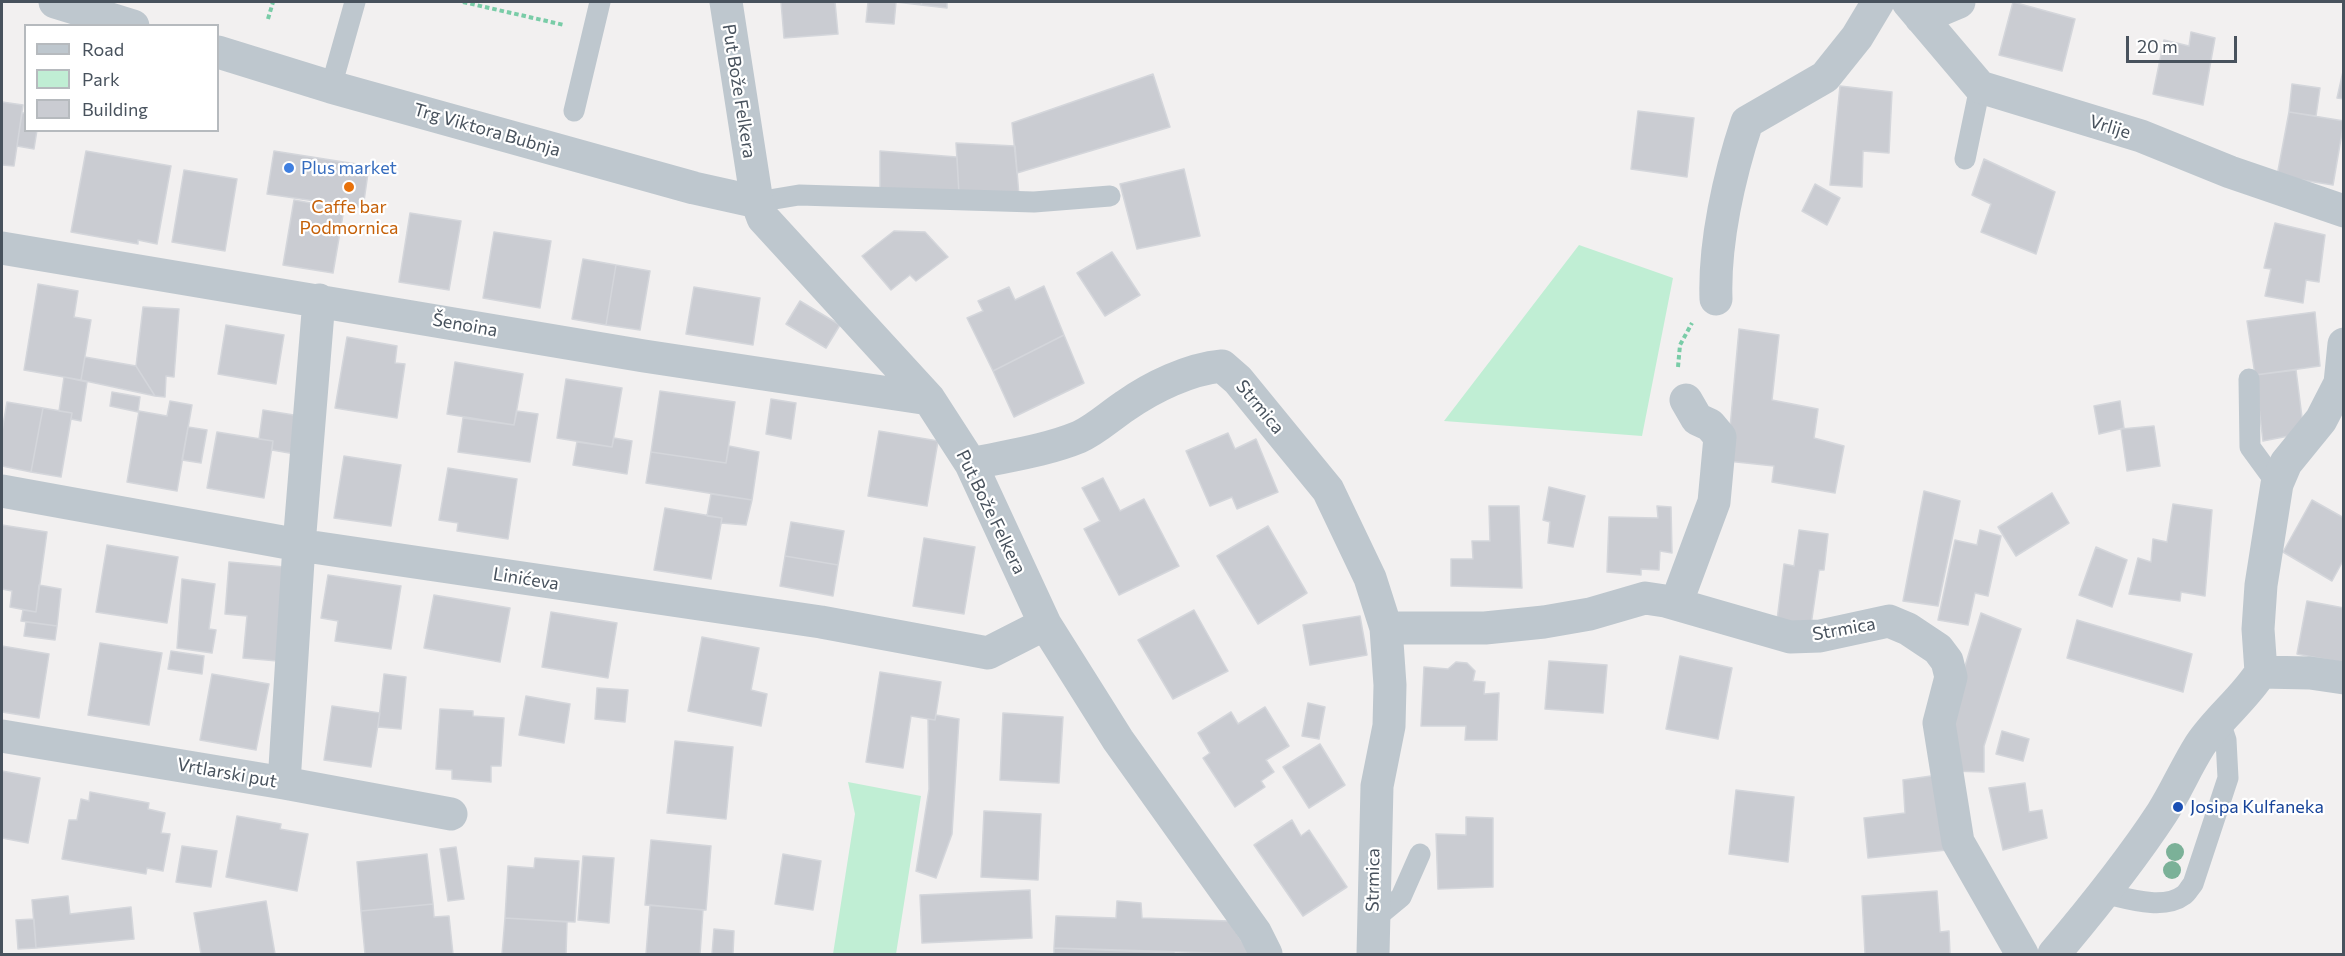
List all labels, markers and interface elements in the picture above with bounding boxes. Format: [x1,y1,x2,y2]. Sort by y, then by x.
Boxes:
street label: Put Bože Felkera [718,22,760,160]
legend [24,24,219,132]
scale bar [2129,24,2240,62]
text: 20 m [2137,35,2178,57]
text: Road [82,38,124,60]
text: Park [82,68,120,90]
text: Building [82,98,148,120]
street label: Trg Viktora Bubnja [411,99,563,161]
street label: Vrlije [2087,111,2133,143]
place label: Plus market [301,157,397,179]
marker: Plus market [282,161,296,175]
marker: Caffe bar Podmornica [342,180,356,194]
place label: Caffe bar Podmornica [299,196,399,238]
street label: Šenoina [431,309,499,341]
street label: Strmica [1231,376,1289,438]
street label: Put Bože Felkera [952,446,1030,578]
street label: Linićeva [491,563,561,595]
street label: Strmica [1811,613,1877,645]
street label: Vrtlarski put [175,754,279,792]
place label: Josipa Kulfaneka [2190,796,2324,818]
marker: Josipa Kulfaneka [2171,800,2185,814]
street label: Strmica [1362,848,1384,912]

